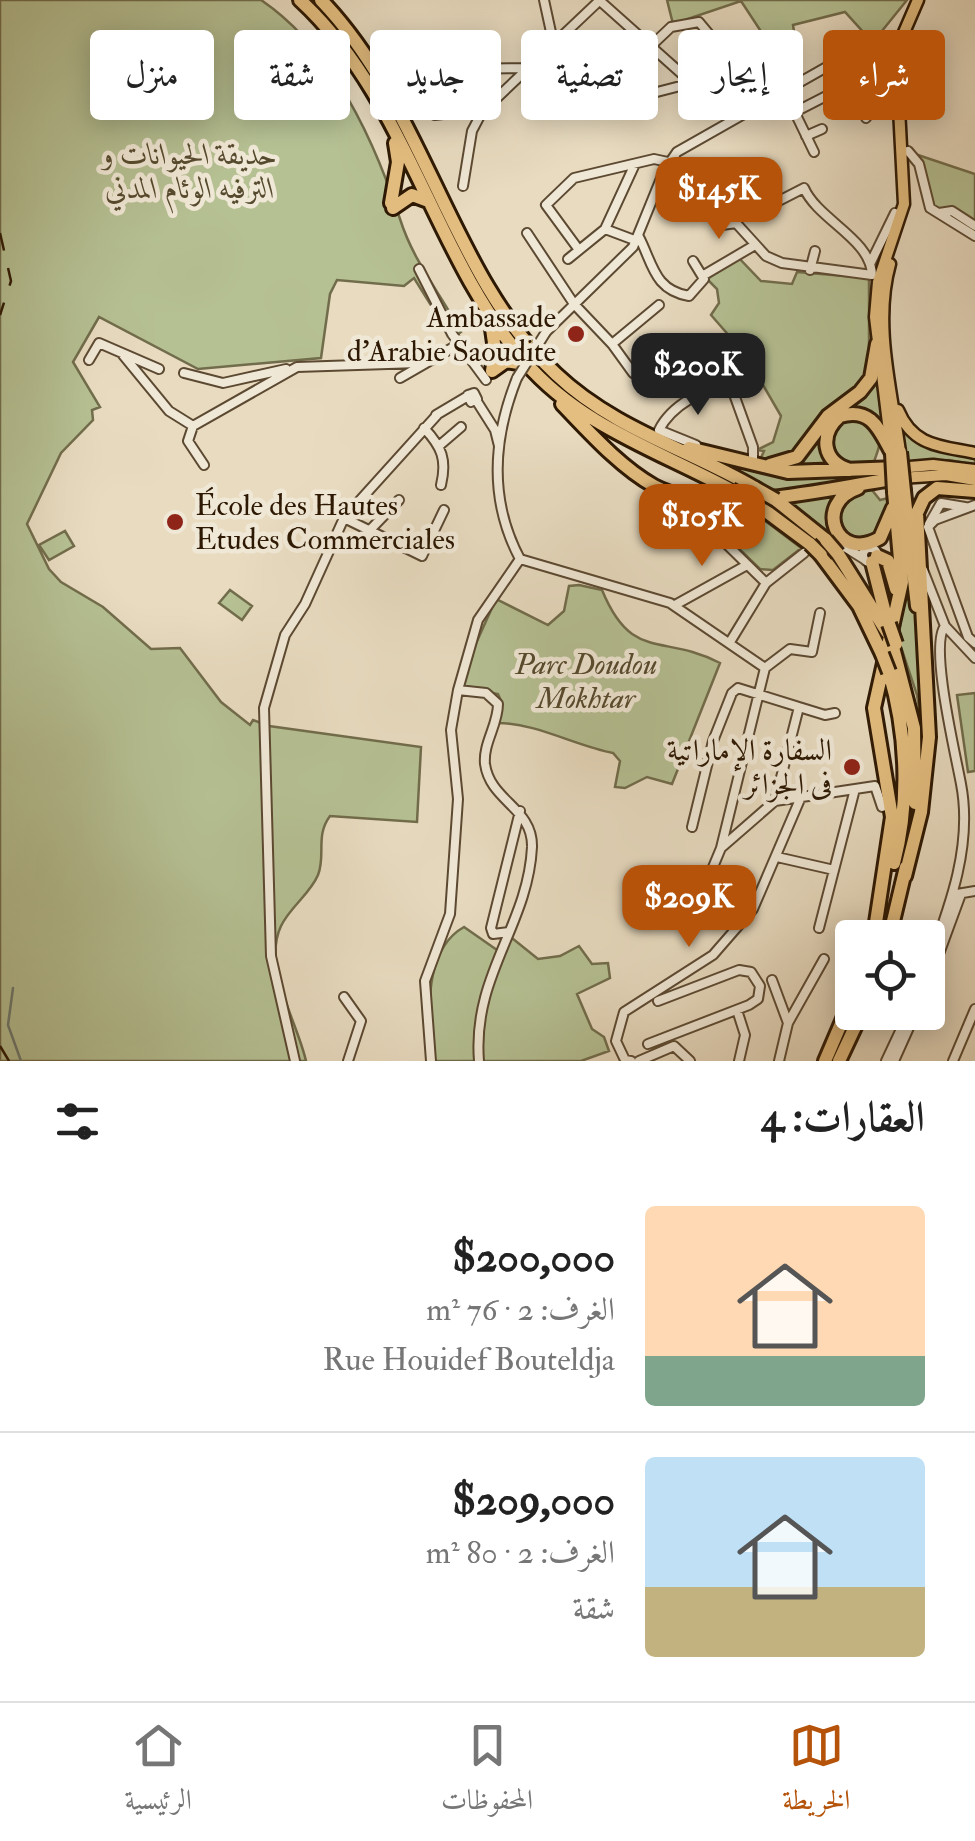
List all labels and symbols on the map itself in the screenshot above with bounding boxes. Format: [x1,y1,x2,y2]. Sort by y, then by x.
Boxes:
park label: حديقة الحيوانات و الترفيه الوئام المدني [100,136,278,214]
pin: $145K [649,157,789,242]
place label: Ambassade d'Arabie Saoudite [347,299,556,370]
marker: Ambassade d'Arabie Saoudite [565,323,587,345]
pin: $200K [628,333,768,418]
pin: $105K [632,484,772,569]
place label: École des Hautes Etudes Commerciales [195,486,455,558]
marker: École des Hautes Etudes Commerciales [164,511,186,533]
park label: Parc Doudou Mokhtar [514,646,657,717]
place label: السفارة الإماراتية فى الجزائر [667,732,832,803]
marker: السفارة الإماراتية فى الجزائر [841,756,863,778]
pin: $209K [619,865,759,950]

